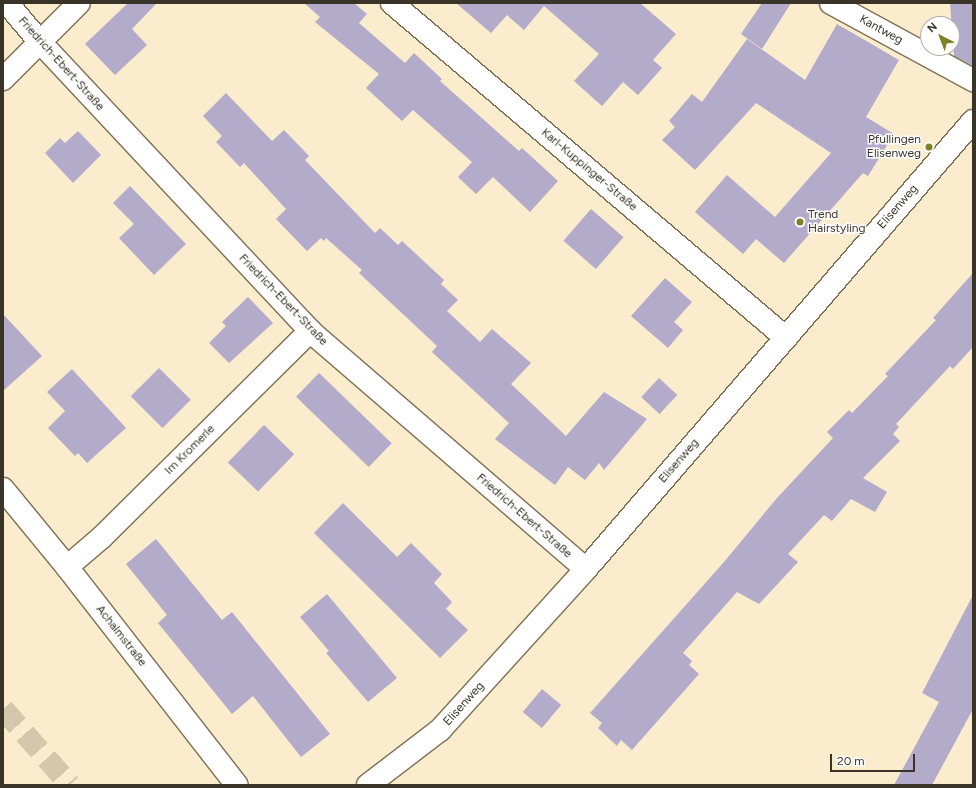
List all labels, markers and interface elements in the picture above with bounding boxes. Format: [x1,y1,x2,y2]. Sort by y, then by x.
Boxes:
street label: Kantweg [857,12,905,48]
street label: Friedrich-Ebert-Straße [15,14,107,114]
north arrow [920,16,960,56]
text: N [925,20,940,35]
street label: Karl-Kuppinger-Straße [538,126,640,214]
place label: Pfullingen Elisenweg [867,133,921,161]
marker: Pfullingen Elisenweg [924,142,934,152]
street label: Elisenweg [875,182,921,232]
place label: Trend Hairstyling [808,208,866,236]
marker: Trend Hairstyling [795,217,805,227]
street label: Friedrich-Ebert-Straße [236,251,330,349]
street label: Im Kromerle [162,422,218,478]
street label: Elisenweg [656,436,702,486]
street label: Friedrich-Ebert-Straße [473,471,575,561]
street label: Achalmstraße [93,602,149,670]
street label: Elisenweg [441,679,487,729]
scale bar [832,746,917,772]
text: 20 m [837,754,865,768]

